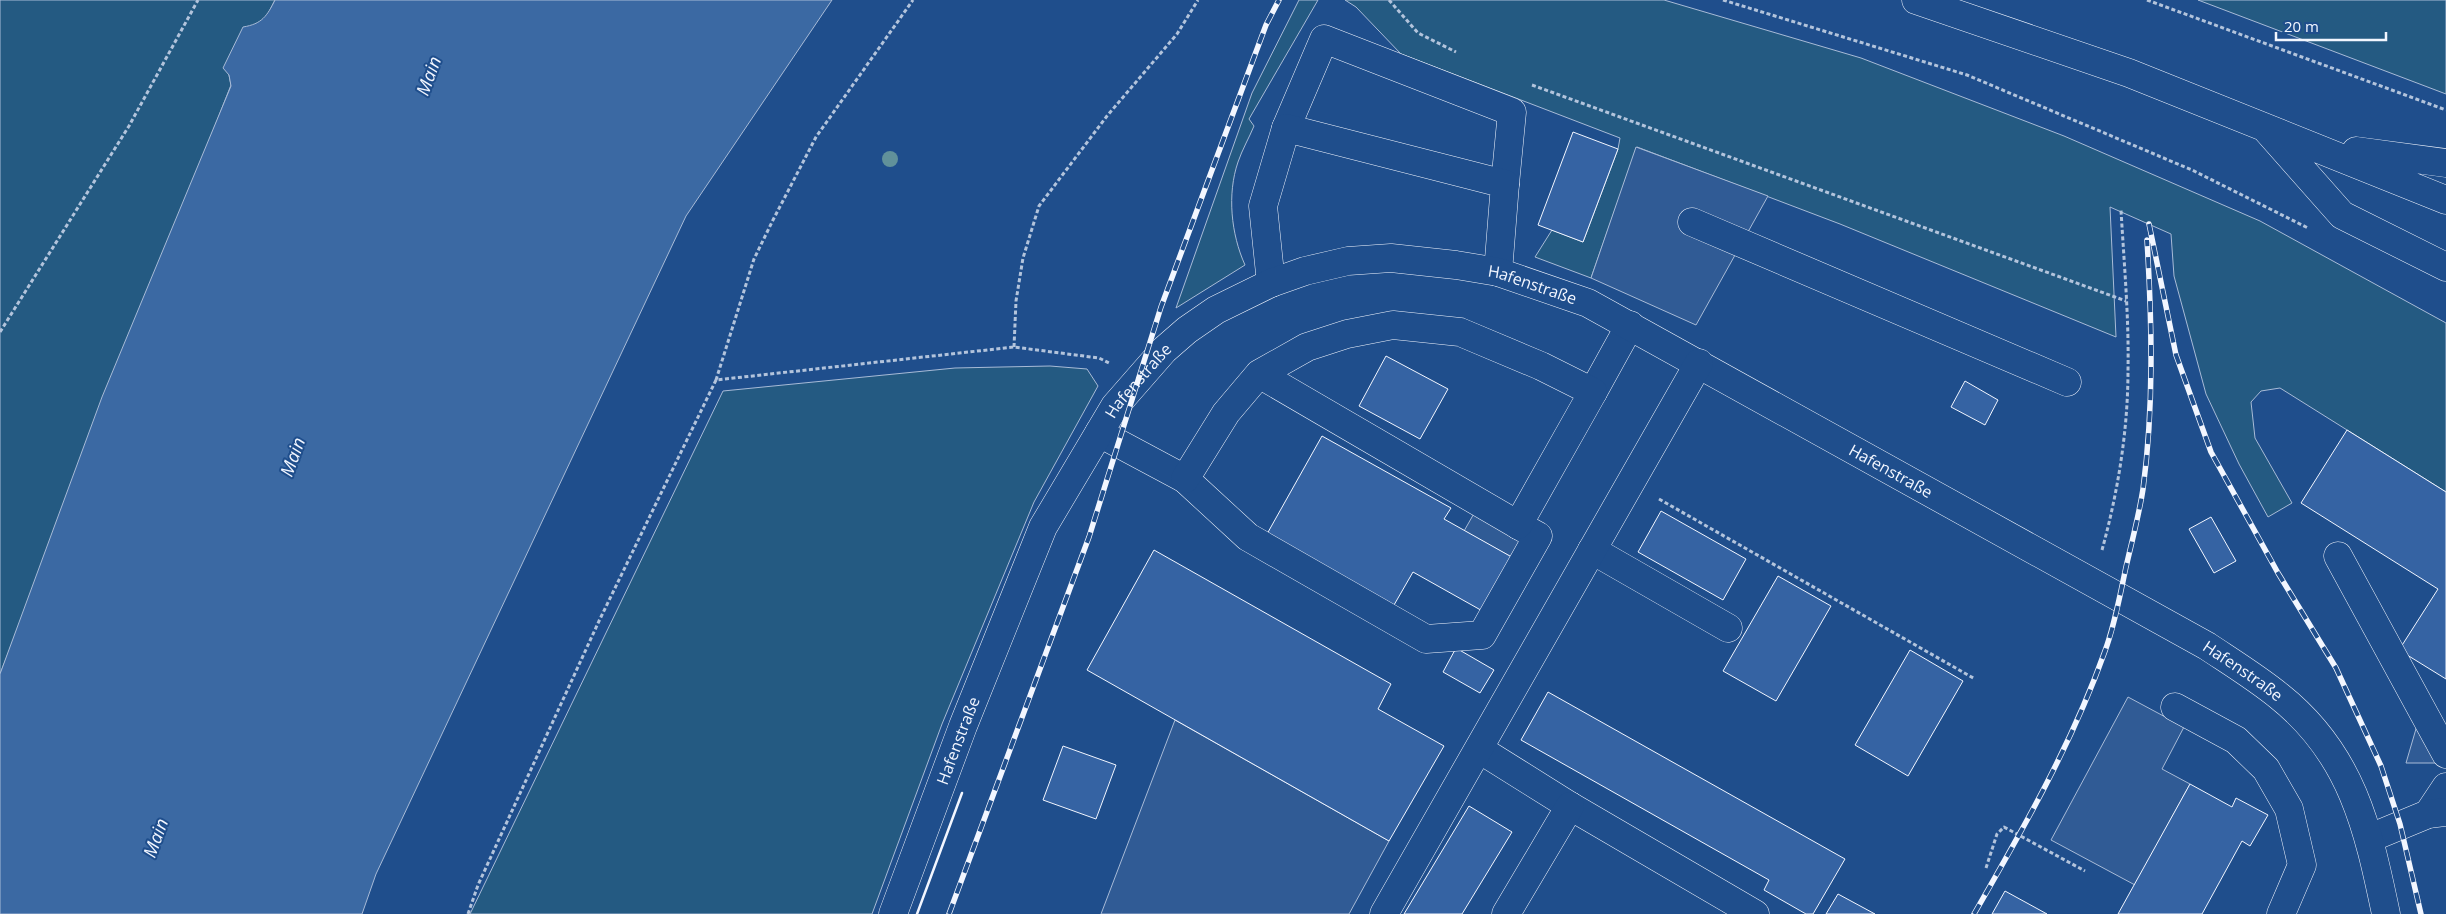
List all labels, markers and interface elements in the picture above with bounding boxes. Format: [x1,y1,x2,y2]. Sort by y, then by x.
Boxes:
scale bar [2276,10,2386,42]
text: 20 m [2284,16,2319,36]
water label: Main [410,53,446,99]
street label: Hafenstraße [1486,260,1580,309]
street label: Hafenstraße [1099,338,1176,422]
water label: Main [274,434,310,480]
street label: Hafenstraße [1845,439,1937,503]
street label: Hafenstraße [2199,635,2288,706]
street label: Hafenstraße [931,693,985,788]
water label: Main [137,815,173,861]

